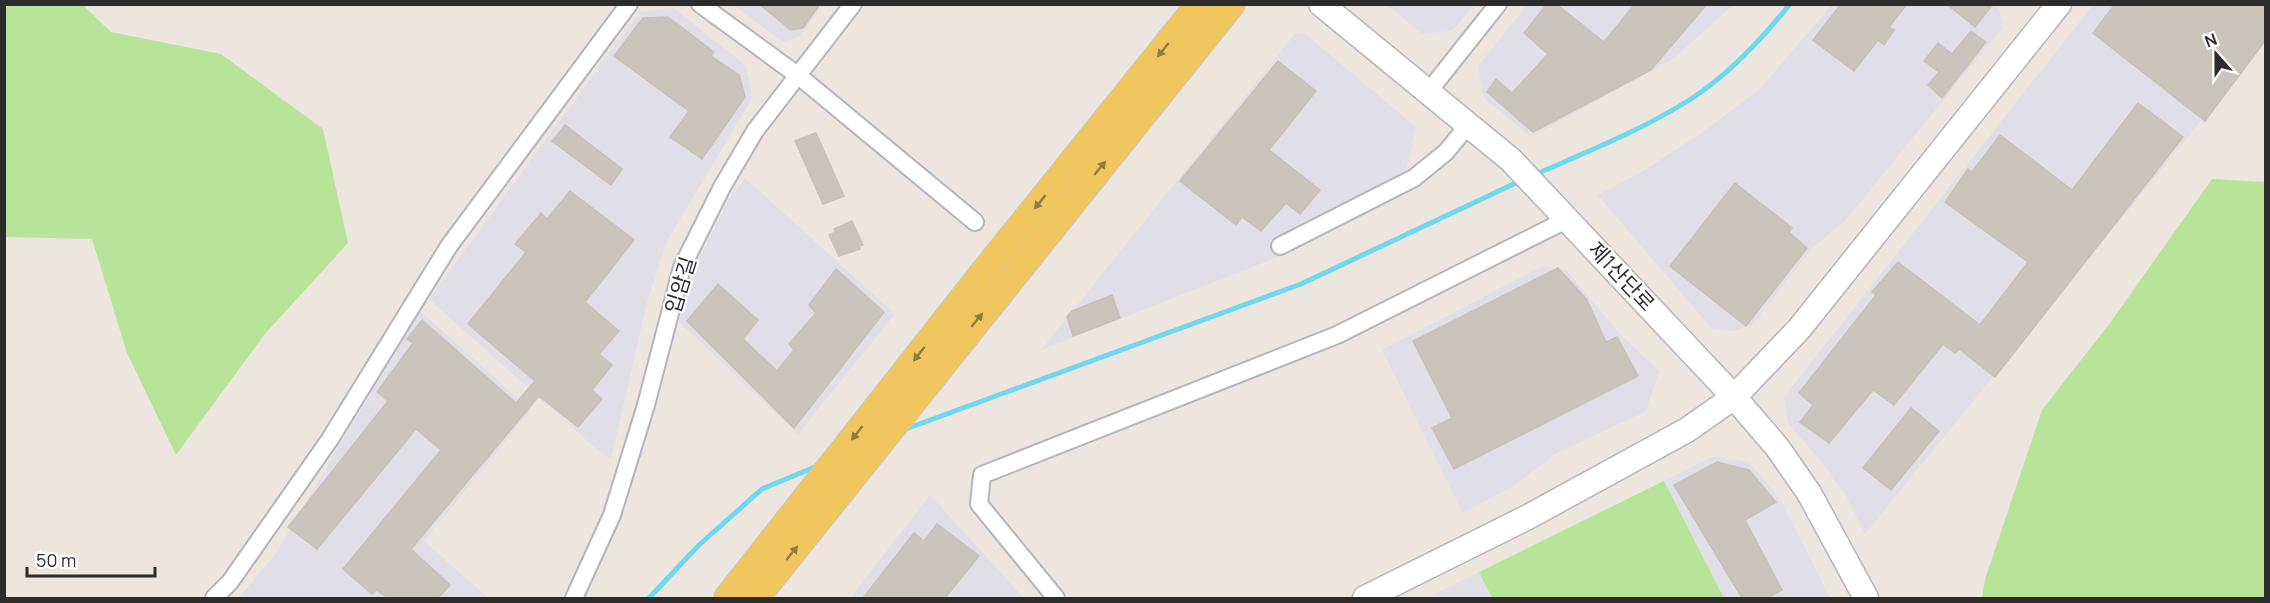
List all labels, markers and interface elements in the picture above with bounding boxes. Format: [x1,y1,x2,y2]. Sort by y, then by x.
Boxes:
north arrow [2186,24,2246,84]
text: N [2201,28,2220,52]
one-way arrow [1156,42,1169,58]
one-way arrow [1093,160,1106,176]
one-way arrow [1035,194,1047,209]
street label: 제1산단로 [1583,235,1661,317]
street label: 입암길 [658,253,702,317]
one-way arrow [971,312,984,328]
one-way arrow [913,347,925,362]
one-way arrow [851,425,864,441]
scale bar [27,540,154,578]
one-way arrow [785,546,798,561]
text: 50 m [36,548,76,572]

